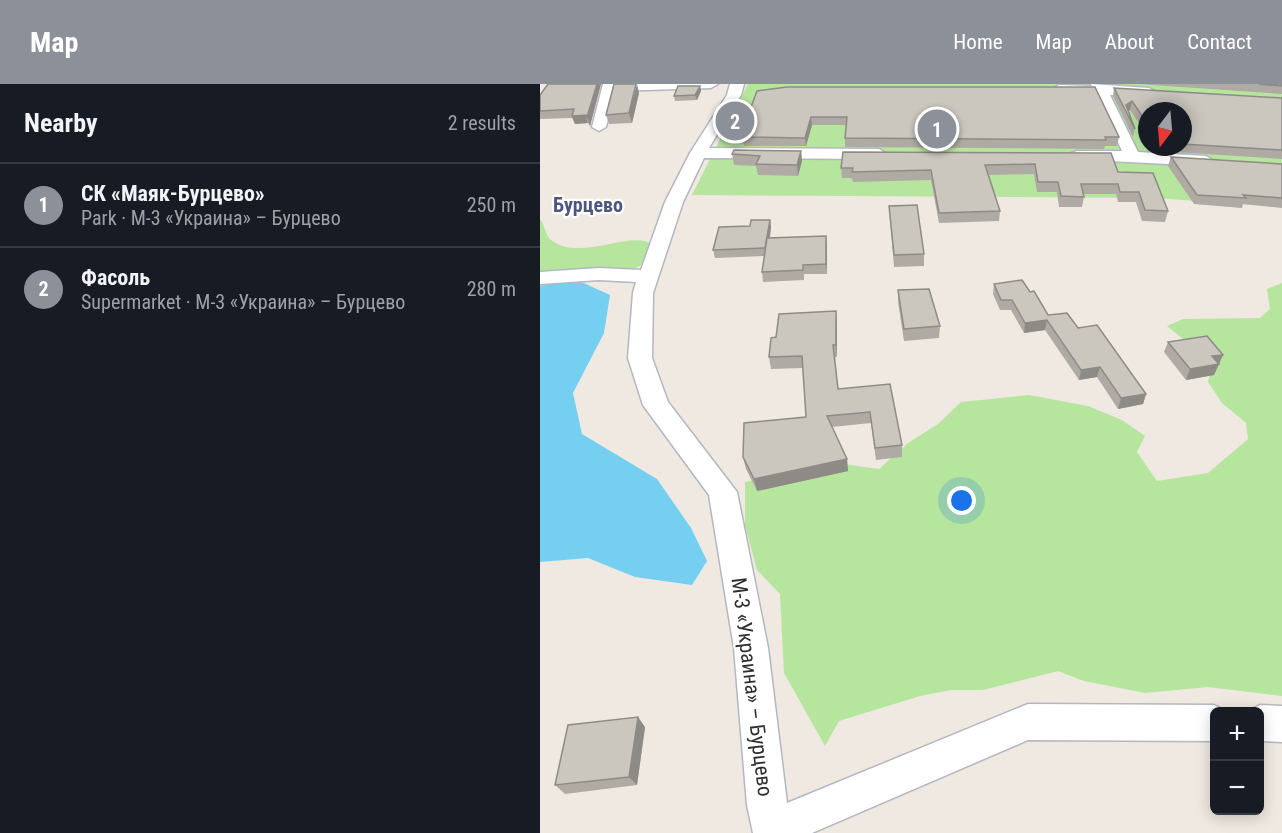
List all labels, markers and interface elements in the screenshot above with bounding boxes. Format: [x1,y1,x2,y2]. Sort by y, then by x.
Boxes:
text: Map [30,26,78,59]
text: Home [953,30,1003,54]
text: Map [1036,30,1072,54]
text: About [1105,30,1154,54]
text: Contact [1187,30,1252,54]
pin: 2 [716,99,754,144]
north arrow [1138,102,1192,156]
pin: 1 [918,106,956,152]
text: Nearby [24,108,98,138]
text: 2 results [448,111,516,135]
text: СК «Маяк-Бурцево» [81,181,265,206]
text: 1 [38,193,49,217]
text: 250 m [467,193,516,217]
district label: Бурцево [553,193,623,217]
text: Park · М-3 «Украина» – Бурцево [81,206,341,230]
text: Фасоль [81,265,150,290]
text: 2 [38,277,49,301]
text: 280 m [467,277,516,301]
text: Supermarket · М-3 «Украина» – Бурцево [81,290,405,314]
your location [947,486,976,515]
street label: М-3 «Украина» – Бурцево [727,576,777,798]
map controls [1210,707,1264,815]
button: + [1210,707,1264,761]
button: − [1210,761,1264,815]

